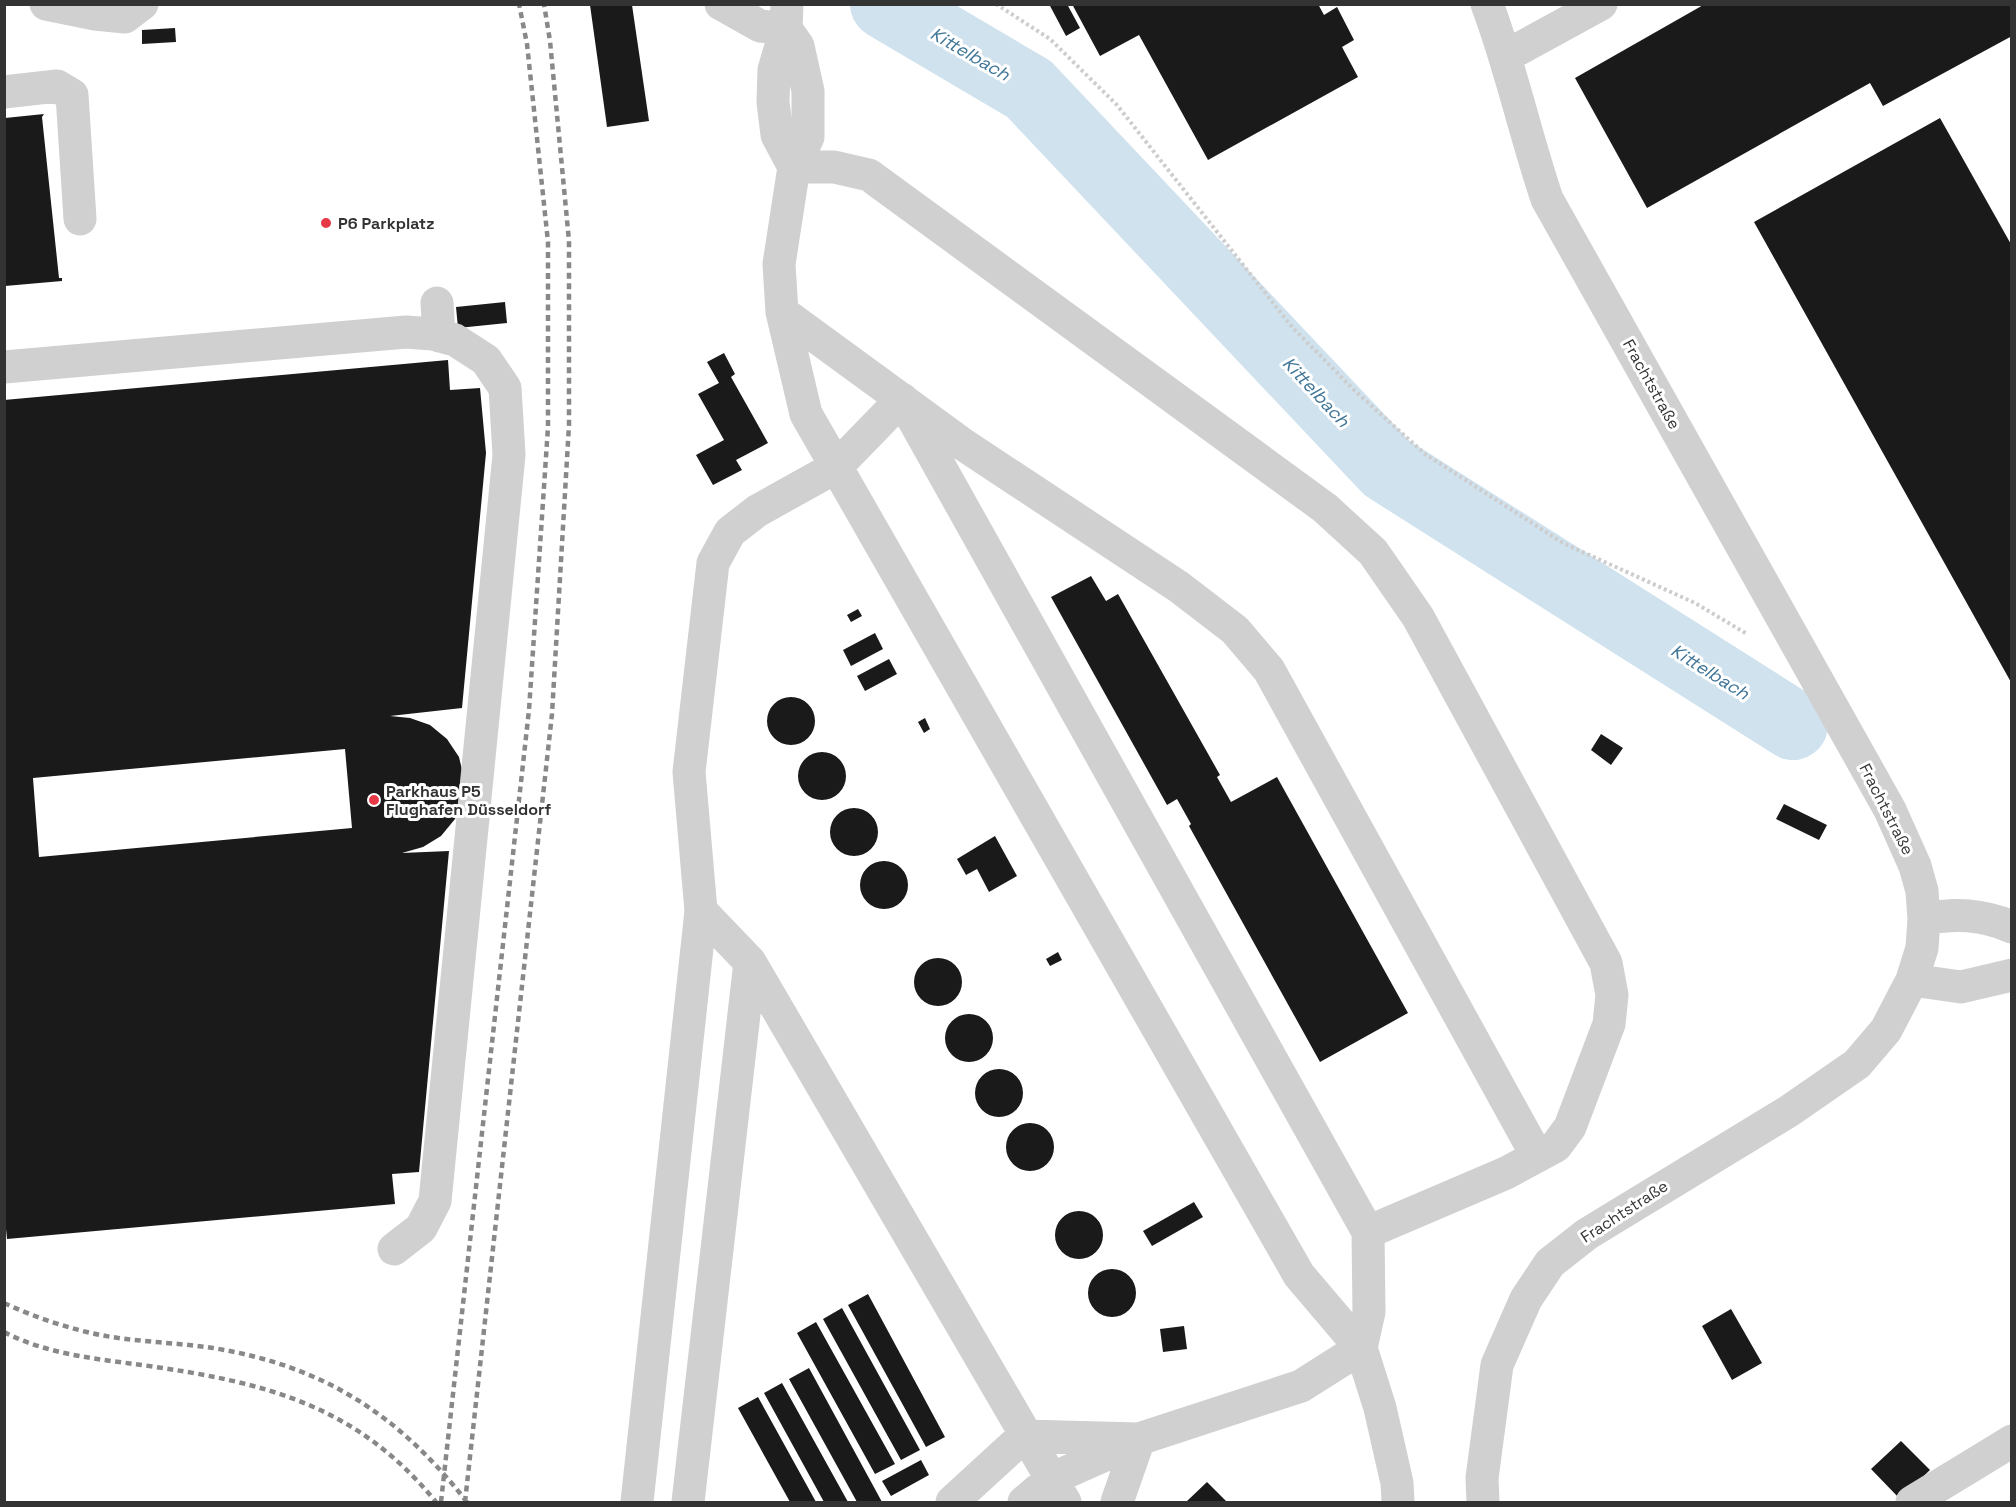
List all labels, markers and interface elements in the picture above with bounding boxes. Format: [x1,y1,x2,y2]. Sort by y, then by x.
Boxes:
water label: Kittelbach [926,22,1015,86]
place label: P6 Parkplatz [338,213,434,234]
marker: P6 Parkplatz [319,216,333,230]
street label: Frachtstraße [1618,335,1685,433]
water label: Kittelbach [1278,352,1355,432]
water label: Kittelbach [1667,638,1755,705]
street label: Frachtstraße [1854,760,1919,859]
place label: Parkhaus P5 Flughafen Düsseldorf [386,781,551,820]
marker: Parkhaus P5 Flughafen Düsseldorf [367,793,381,807]
street label: Frachtstraße [1577,1175,1672,1247]

